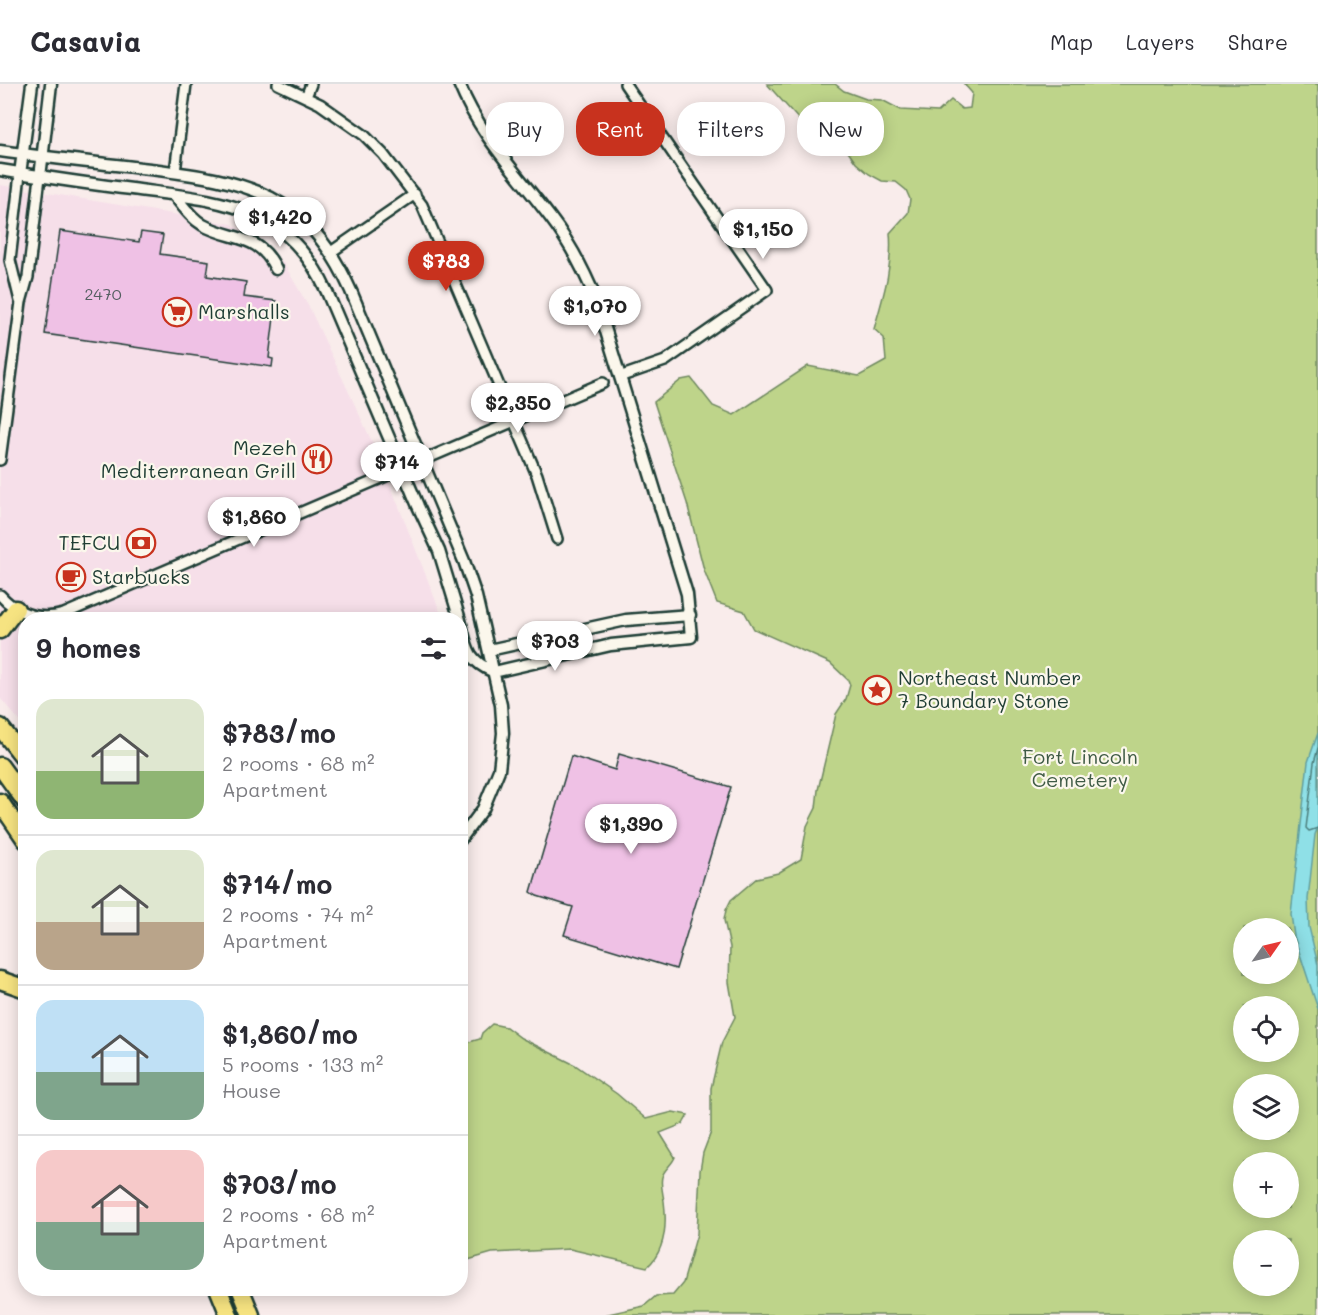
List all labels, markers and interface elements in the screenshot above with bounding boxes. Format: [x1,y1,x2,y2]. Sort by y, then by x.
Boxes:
text: Casavia [30,23,141,59]
text: Map [1050,28,1093,55]
text: Layers [1126,28,1195,55]
text: Share [1228,28,1288,55]
chip: Buy [486,102,564,156]
chip: Rent [576,102,665,156]
chip: Filters [677,102,785,156]
chip: New [797,102,884,156]
pin: $1,420 [231,197,329,248]
text: $1,420 [248,203,312,229]
pin: $1,150 [714,209,812,260]
text: $1,150 [733,215,793,241]
pin: $783 [410,241,482,292]
text: $783 [422,247,470,273]
house number: 2470 [84,283,122,304]
pin: $1,070 [546,286,644,337]
text: $1,070 [563,292,627,318]
supermarket icon: Marshalls [161,296,193,328]
place label: Marshalls [198,298,290,324]
pin: $2,350 [469,383,567,434]
text: $2,350 [485,389,551,415]
place label: Mezeh Mediterranean Grill [101,434,296,483]
pin: $714 [361,442,433,493]
restaurant icon: Mezeh Mediterranean Grill [301,443,333,475]
text: $714 [374,448,420,474]
pin: $1,860 [205,497,303,548]
text: $1,860 [222,503,286,529]
bank icon: TEFCU [125,527,157,559]
place label: TEFCU [59,529,120,555]
cafe icon: Starbucks [55,561,87,593]
place label: Starbucks [92,563,190,589]
pin: $703 [519,621,591,672]
text: $703 [531,627,579,653]
text: 9 homes [36,631,141,665]
icon: filters [417,632,450,665]
place label: Northeast Number 7 Boundary Stone [898,664,1081,713]
place icon: Northeast Number 7 Boundary Stone [861,674,893,706]
text: $783/mo [222,716,336,750]
icon: home [84,723,156,795]
park label: Fort Lincoln Cemetery [1022,743,1138,792]
text: 2 rooms · 68 m² [222,750,375,776]
text: Apartment [222,776,328,802]
pin: $1,390 [582,804,680,855]
text: $1,390 [599,810,663,836]
text: $714/mo [222,867,332,901]
icon: home [84,874,156,946]
text: 2 rooms · 74 m² [222,901,373,927]
north arrow [1233,918,1299,984]
map controls [1233,918,1299,1296]
text: Apartment [222,927,328,953]
button: locate [1233,996,1299,1062]
text: $1,860/mo [222,1017,358,1051]
icon: home [84,1024,156,1096]
text: 5 rooms · 133 m² [222,1051,383,1077]
button: layers [1233,1074,1299,1140]
text: House [222,1077,281,1103]
button: + [1233,1152,1299,1218]
text: $703/mo [222,1167,336,1201]
icon: home [84,1174,156,1246]
text: 2 rooms · 68 m² [222,1201,375,1227]
text: Apartment [222,1227,328,1253]
button: − [1233,1230,1299,1296]

